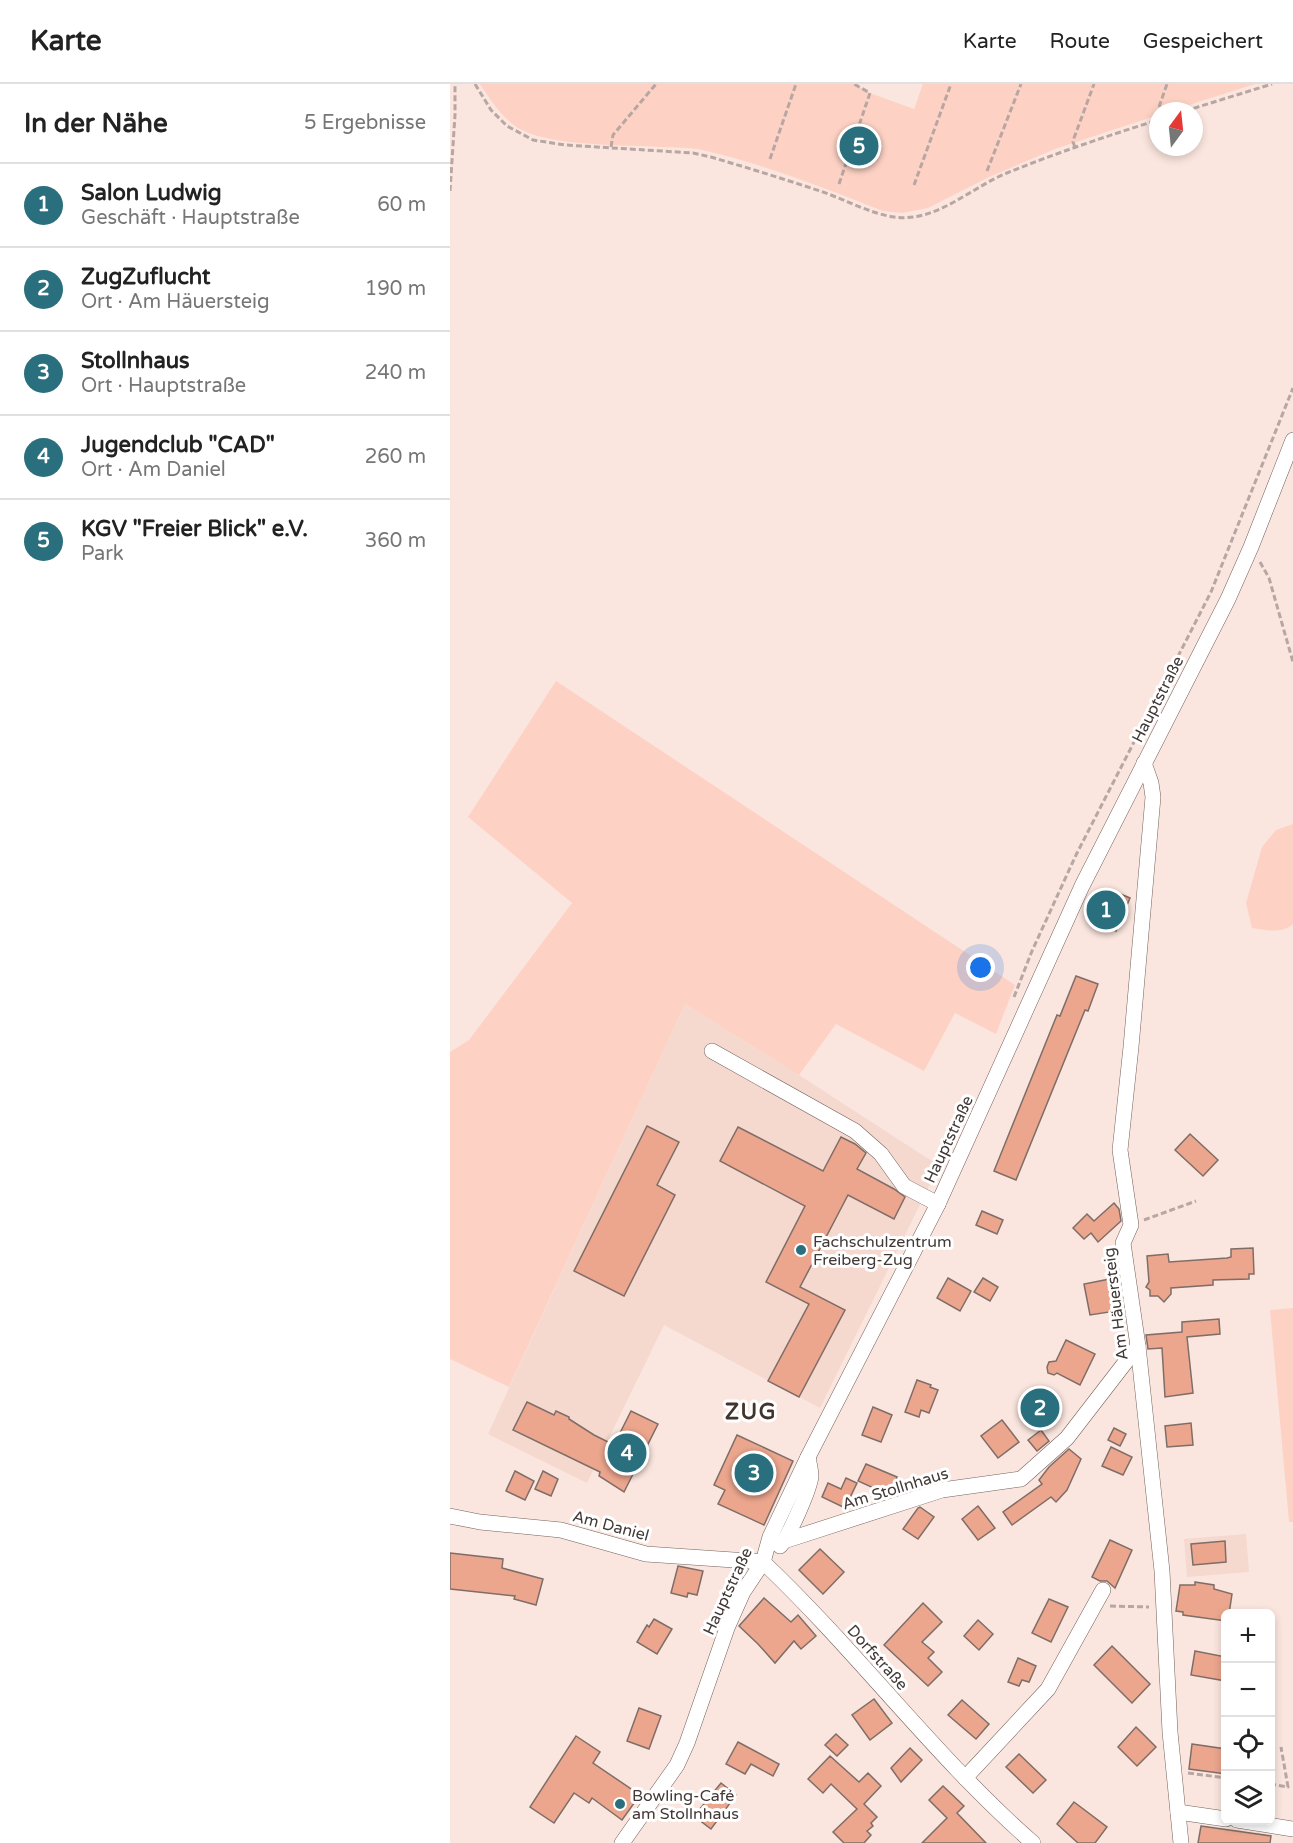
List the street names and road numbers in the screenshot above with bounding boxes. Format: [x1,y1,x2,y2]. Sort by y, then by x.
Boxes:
street label: Hauptstraße [1128,653,1188,746]
street label: Hauptstraße [920,1092,978,1186]
street label: Am Häuersteig [1099,1246,1133,1361]
street label: Am Stollnhaus [840,1463,951,1515]
street label: Am Daniel [570,1506,651,1546]
street label: Hauptstraße [699,1544,757,1638]
street label: Dorfstraße [843,1621,912,1695]

